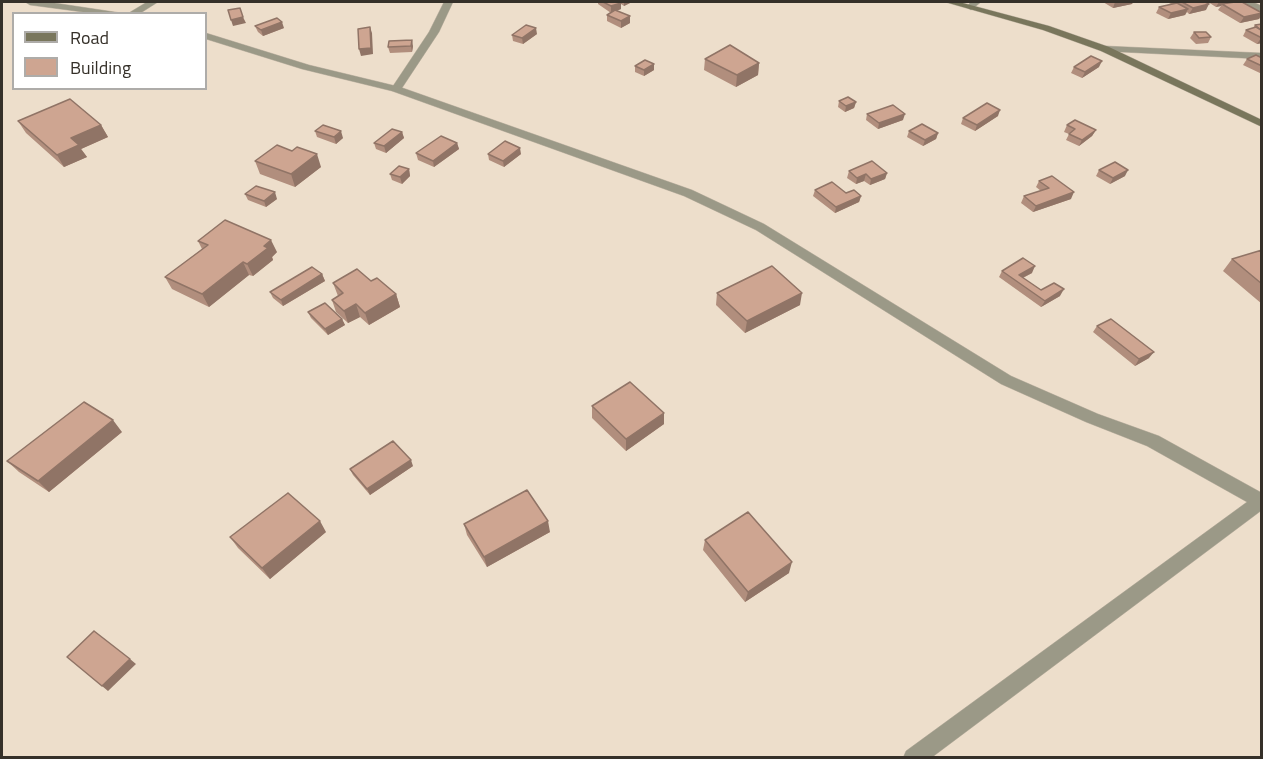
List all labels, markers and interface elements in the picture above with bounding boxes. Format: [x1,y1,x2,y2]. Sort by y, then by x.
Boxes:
legend [12,12,207,90]
text: Road [70,24,109,51]
text: Building [70,54,131,81]

